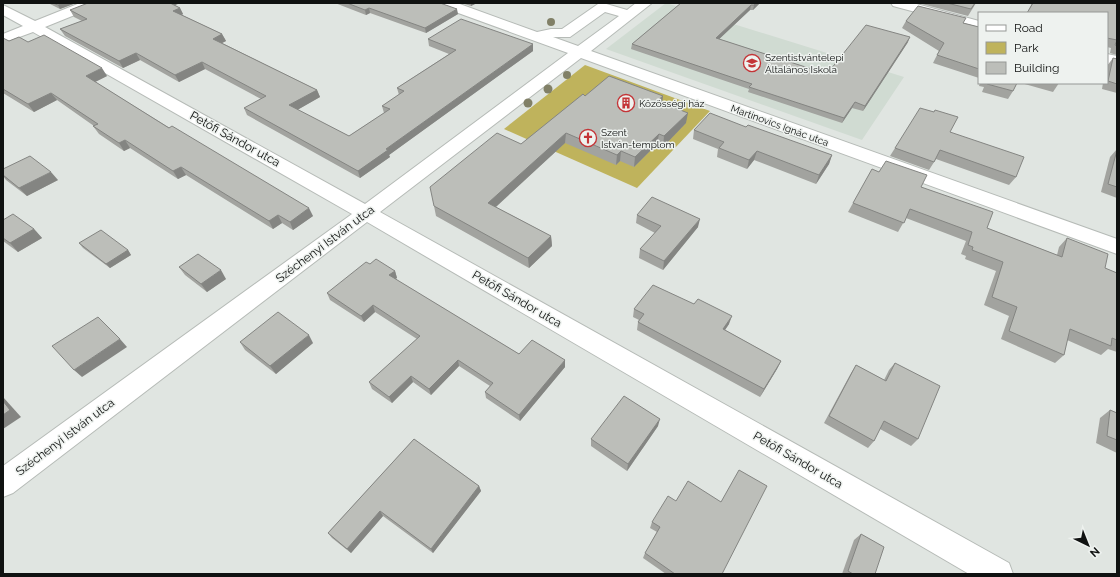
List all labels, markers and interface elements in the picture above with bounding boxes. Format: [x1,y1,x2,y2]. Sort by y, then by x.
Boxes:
legend [978,12,1108,84]
text: Road [1014,21,1043,35]
text: Park [1014,41,1039,55]
place label: Szentistvántelepi Általános Iskola [765,52,844,75]
school or university icon: Szentistvántelepi Általános Iskola [742,53,762,73]
text: Building [1014,61,1060,75]
building icon: Közösségi ház [616,93,636,113]
place label: Közösségi ház [639,98,704,109]
street label: Martinovics Ignác utca [729,103,830,148]
street label: Petőfi Sándor utca [187,108,283,170]
place label: Szent István-templom [601,127,675,150]
church icon: Szent István-templom [578,128,598,148]
street label: Széchenyi István utca [273,202,377,286]
street label: Petőfi Sándor utca [470,268,564,330]
street label: Széchenyi István utca [13,395,117,479]
street label: Petőfi Sándor utca [751,429,845,491]
north arrow [1068,525,1108,565]
text: N [1087,544,1102,560]

